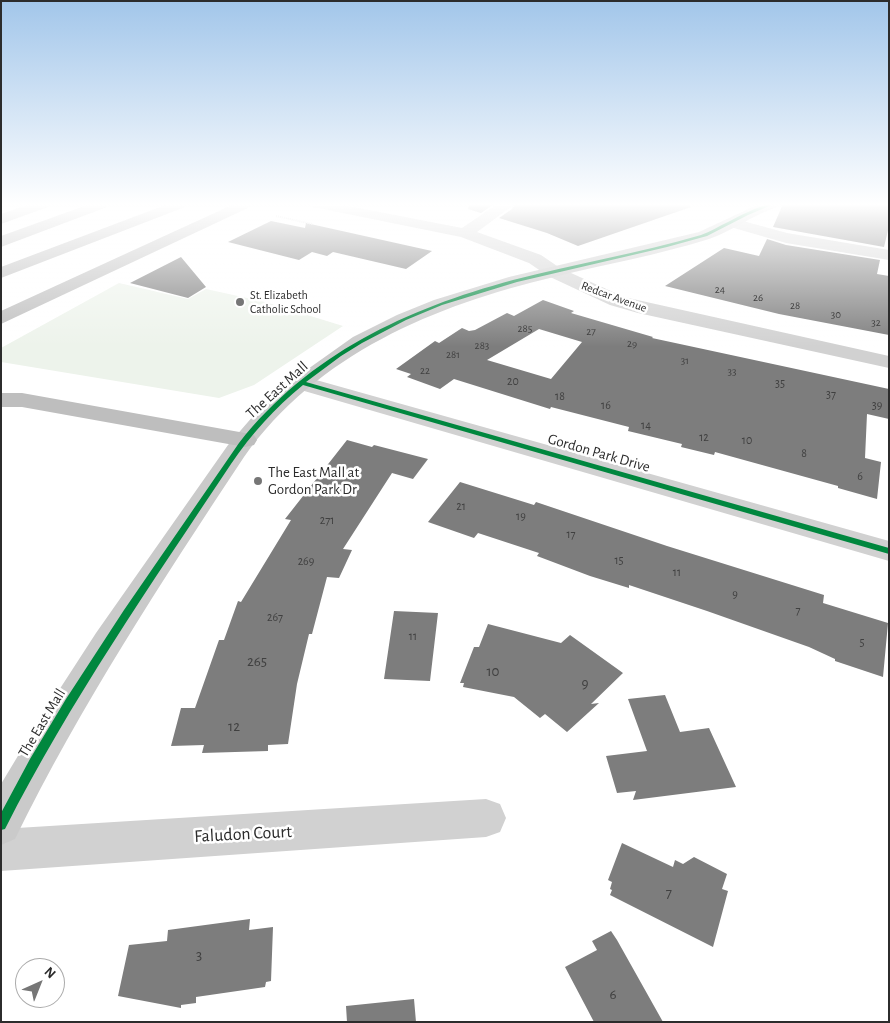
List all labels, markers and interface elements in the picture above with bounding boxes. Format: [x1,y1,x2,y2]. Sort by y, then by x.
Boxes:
street label: Redcar Avenue [579,278,649,316]
house number: 24 [715,283,725,297]
place label: St. Elizabeth Catholic School [250,288,321,316]
house number: 26 [753,291,763,305]
marker: St. Elizabeth Catholic School [234,296,246,308]
house number: 28 [790,299,800,313]
house number: 30 [831,308,841,322]
house number: 32 [871,316,881,330]
house number: 285 [518,322,532,336]
house number: 27 [586,325,596,339]
house number: 29 [627,337,637,351]
house number: 283 [475,339,489,353]
house number: 281 [446,348,460,362]
house number: 31 [681,354,689,368]
street label: The East Mall [242,358,312,422]
house number: 22 [420,364,430,378]
house number: 33 [727,365,737,379]
house number: 20 [507,374,519,388]
house number: 35 [775,376,785,390]
house number: 37 [826,387,836,401]
house number: 18 [555,389,565,403]
house number: 16 [601,398,611,412]
house number: 39 [872,398,882,412]
house number: 14 [641,418,651,432]
street label: Gordon Park Drive [546,430,652,476]
house number: 12 [699,430,709,444]
house number: 10 [742,433,752,447]
house number: 8 [801,446,807,460]
place label: The East Mall at Gordon Park Dr [268,463,359,498]
house number: 6 [857,469,863,483]
marker: The East Mall at Gordon Park Dr [252,475,264,487]
house number: 21 [456,499,466,513]
house number: 19 [516,509,526,523]
house number: 271 [320,513,334,527]
house number: 17 [566,527,576,541]
house number: 15 [614,553,624,567]
house number: 269 [298,554,314,568]
house number: 11 [673,565,681,579]
house number: 9 [732,587,738,601]
house number: 7 [795,603,801,617]
house number: 267 [267,610,283,624]
house number: 11 [409,629,417,643]
house number: 5 [859,635,865,649]
house number: 265 [247,652,267,670]
house number: 10 [486,662,500,680]
house number: 9 [581,674,589,692]
street label: The East Mall [14,685,70,761]
house number: 12 [228,717,240,735]
street label: Faludon Court [194,821,292,847]
house number: 7 [666,884,672,902]
house number: 3 [196,946,202,964]
north arrow [15,958,65,1008]
text: N [41,965,58,981]
house number: 6 [609,985,617,1003]

